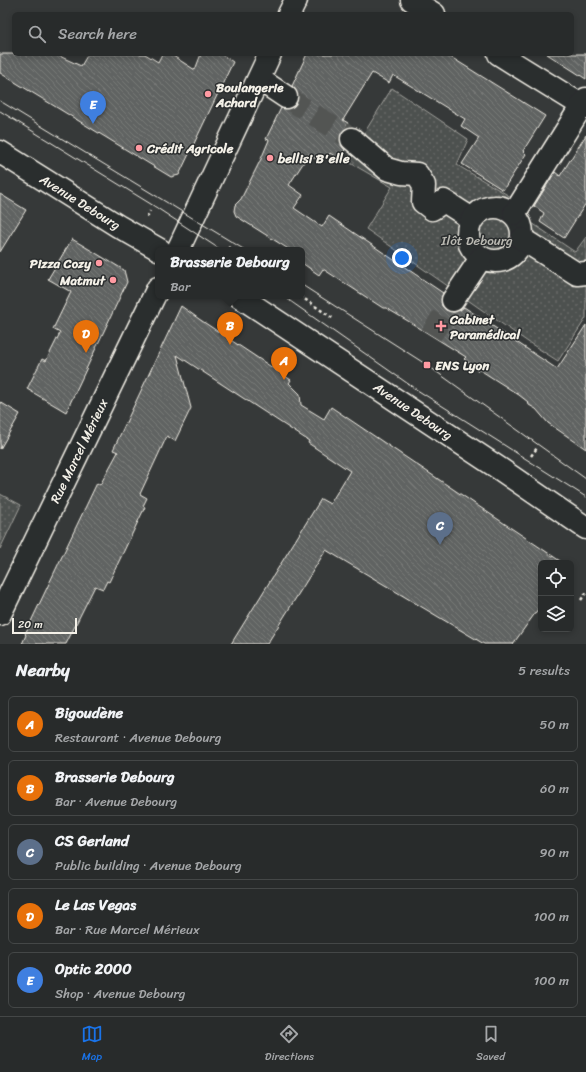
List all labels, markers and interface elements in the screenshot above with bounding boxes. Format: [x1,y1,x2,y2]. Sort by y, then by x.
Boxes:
search box [12,12,574,56]
text: Search here [58,21,137,47]
icon: search [26,23,48,45]
place label: Boulangerie Achard [215,76,284,114]
marker: Boulangerie Achard [203,89,213,99]
pin: E [80,91,106,124]
place label: Crédit Agricole [146,137,234,160]
marker: Crédit Agricole [134,143,144,153]
place label: bellisi B'elle [277,147,350,170]
marker: bellisi B'elle [265,153,275,163]
street label: Avenue Debourg [34,167,125,236]
park label: Ilôt Debourg [440,229,513,252]
popup [155,247,305,299]
your location [392,248,412,268]
text: Brasserie Debourg [170,249,290,275]
place label: Pizza Cozy [30,252,92,275]
marker: Pizza Cozy [94,258,104,268]
place label: Matmut [59,269,106,292]
marker: Matmut [108,275,118,285]
text: Bar [170,275,190,298]
place label: Cabinet Paramédical [449,308,521,346]
pin: B [217,312,243,345]
pin: D [73,320,99,353]
marker: Cabinet Paramédical [435,320,447,332]
pin: A [271,347,297,380]
place label: ENS Lyon [435,354,490,377]
marker: ENS Lyon [422,360,432,370]
street label: Avenue Debourg [368,375,458,446]
street label: Rue Marcel Mérieux [44,394,115,507]
pin: C [427,512,453,545]
map controls [538,560,574,632]
button: locate [538,560,574,596]
button: layers [538,596,574,632]
text: 20 m [18,615,43,634]
scale bar [12,616,77,635]
text: Nearby [16,655,70,685]
text: 5 results [518,659,570,682]
text: Bigoudène [55,700,123,726]
text: A [26,713,34,736]
text: 50 m [539,713,569,736]
text: Restaurant · Avenue Debourg [55,726,221,749]
text: Brasserie Debourg [55,764,175,790]
text: B [26,777,34,800]
text: 60 m [540,777,569,800]
text: Bar · Avenue Debourg [55,790,177,813]
text: CS Gerland [55,828,129,854]
text: C [26,841,34,864]
text: 90 m [539,841,569,864]
text: Public building · Avenue Debourg [55,854,242,877]
text: Le Las Vegas [55,892,136,918]
text: D [26,905,34,928]
text: 100 m [534,905,569,928]
text: Bar · Rue Marcel Mérieux [55,918,200,941]
text: Optic 2000 [55,956,132,982]
text: E [26,969,34,992]
text: 100 m [534,969,569,992]
text: Shop · Avenue Debourg [55,982,185,1005]
tab: Map [81,1023,103,1066]
tab: Directions [265,1023,314,1066]
tab: Saved [476,1023,505,1066]

